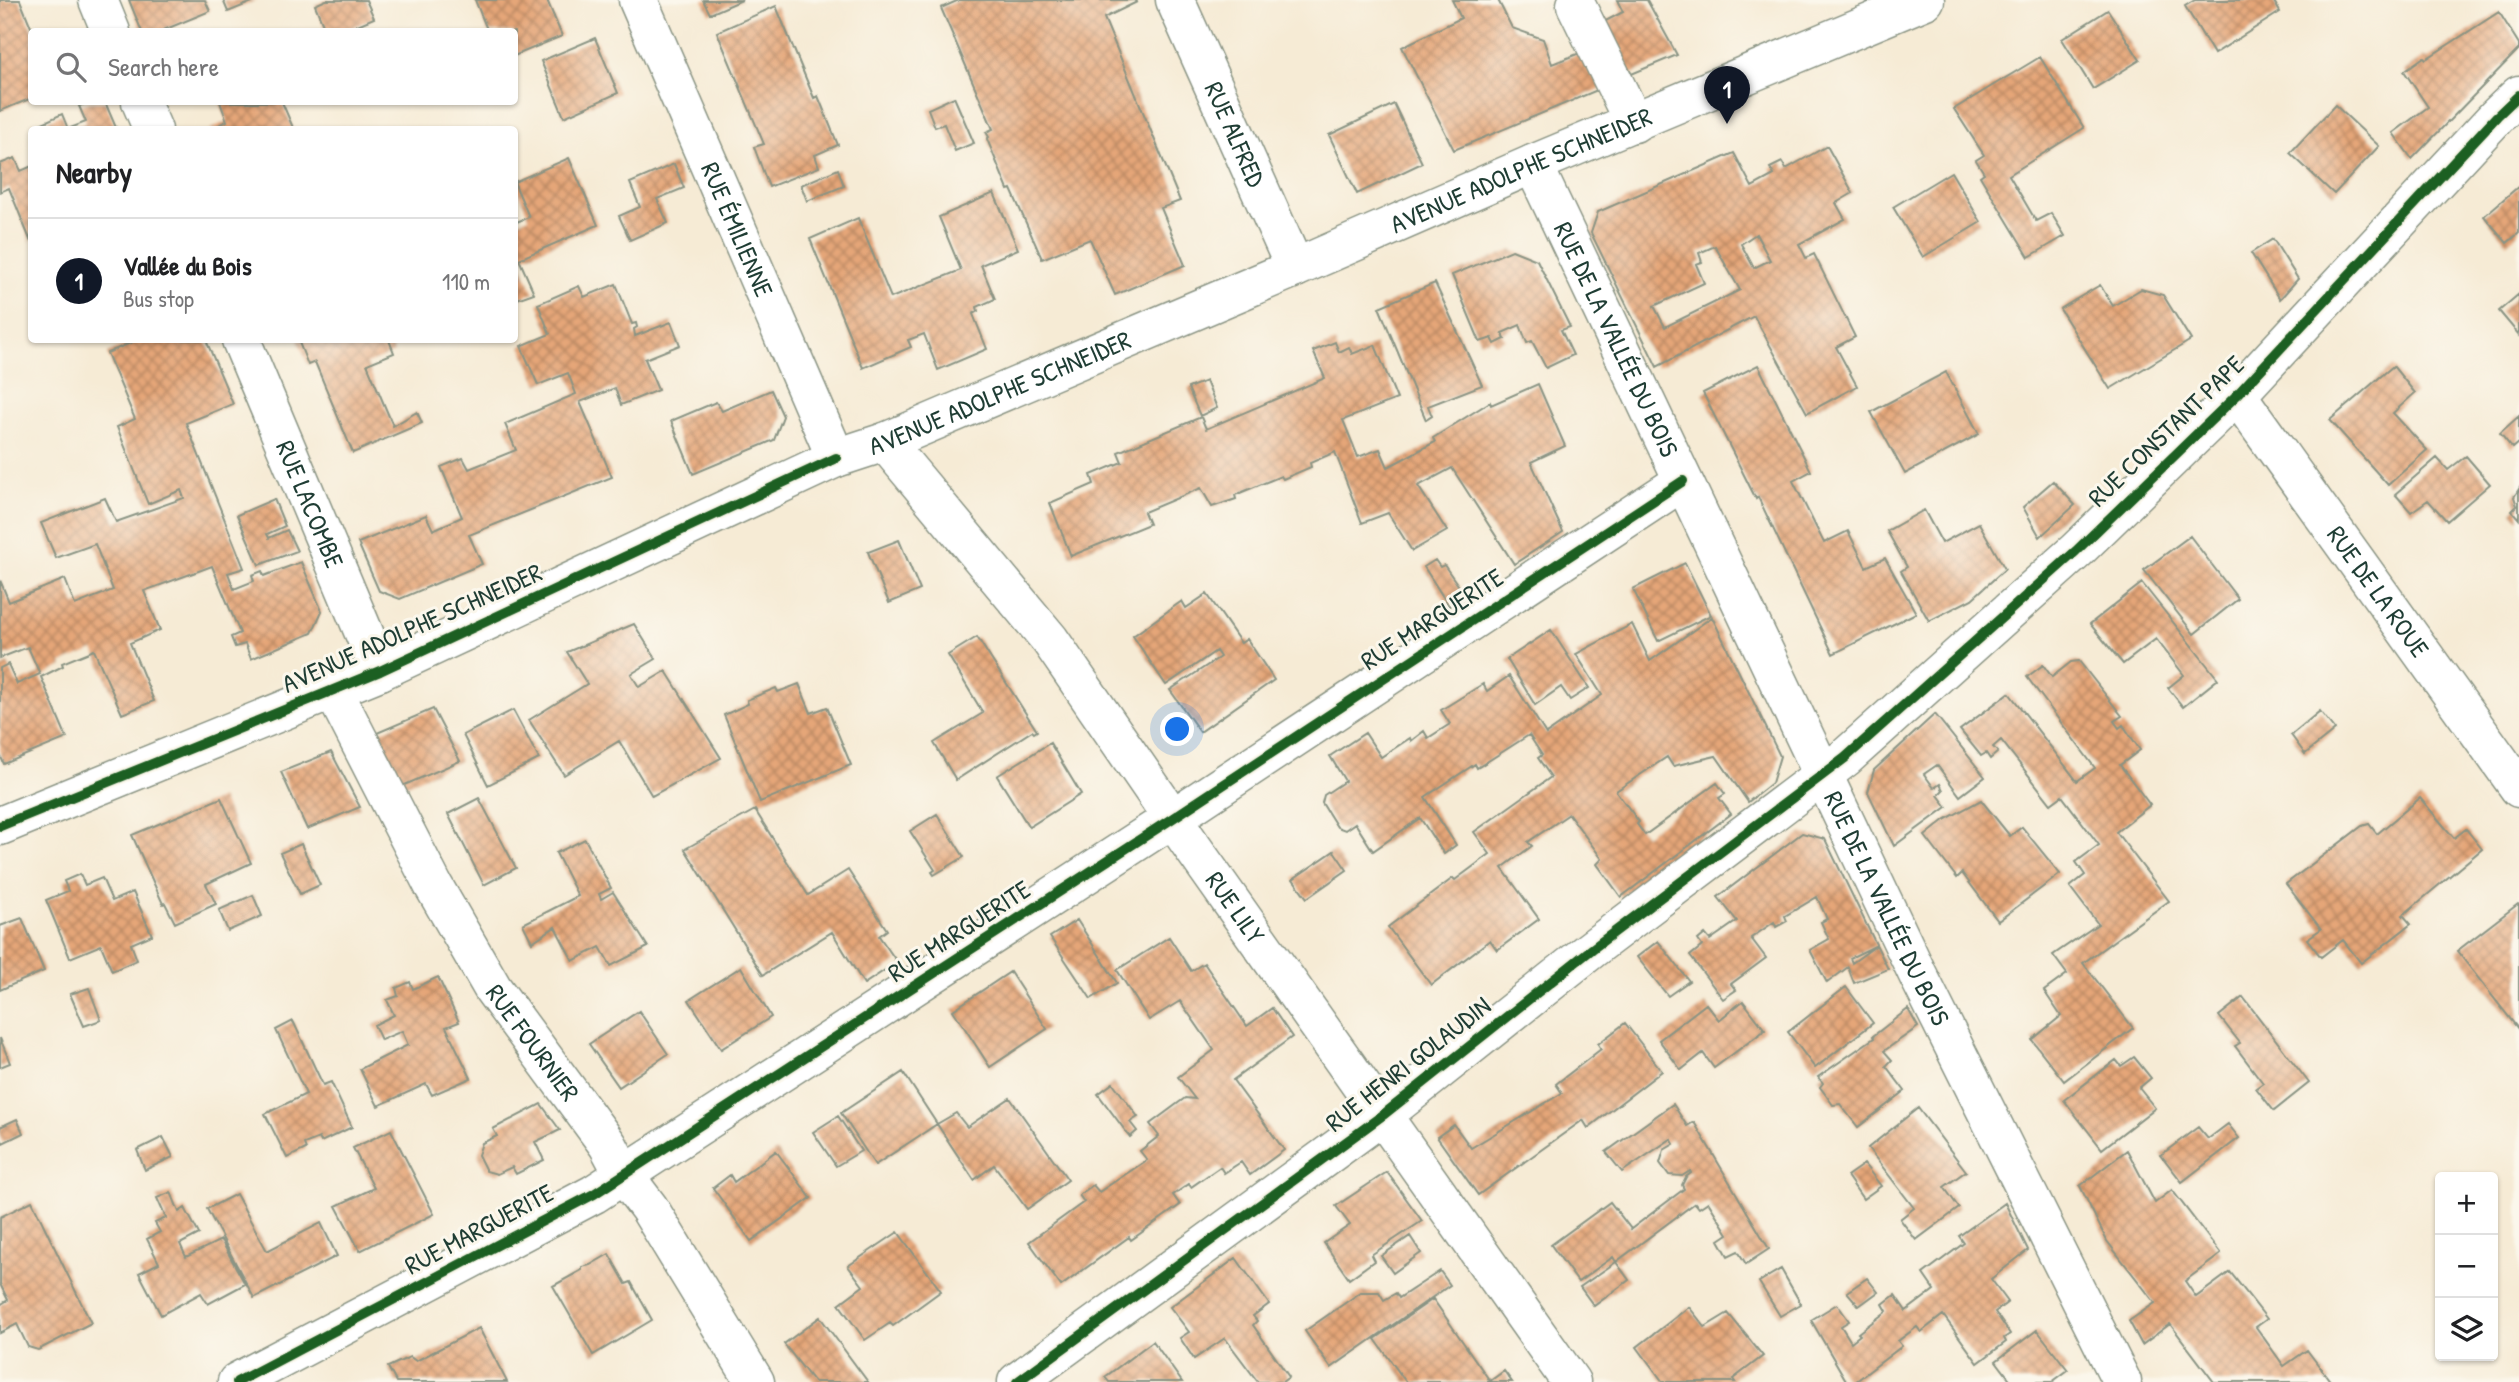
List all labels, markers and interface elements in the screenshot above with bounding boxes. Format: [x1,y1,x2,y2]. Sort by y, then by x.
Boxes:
search box [28,28,518,105]
icon: search [52,48,90,86]
text: Search here [108,49,219,84]
pin: 1 [1704,66,1750,124]
street label: RUE ALFRED [1197,76,1275,193]
street label: AVENUE ADOLPHE SCHNEIDER [1385,98,1657,241]
text: Nearby [56,152,132,192]
street label: RUE ÉMILIENNE [693,157,782,302]
street label: RUE DE LA VALLÉE DU BOIS [1546,216,1687,462]
text: Vallée du Bois [123,248,252,283]
text: 1 [75,266,83,297]
text: 110 m [442,266,490,297]
text: Bus stop [123,283,194,314]
street label: AVENUE ADOLPHE SCHNEIDER [864,322,1136,463]
street label: RUE CONSTANT PAPE [2080,347,2252,514]
street label: RUE LACOMBE [268,435,353,573]
street label: RUE DE LA ROUE [2319,519,2438,664]
street label: AVENUE ADOLPHE SCHNEIDER [276,554,548,701]
street label: RUE MARGUERITE [1354,559,1510,678]
your location [1160,712,1194,746]
street label: RUE DE LA VALLÉE DU BOIS [1816,785,1958,1031]
street label: RUE LILY [1198,864,1273,951]
street label: RUE MARGUERITE [881,871,1037,990]
street label: RUE FOURNIER [478,977,588,1108]
street label: RUE HENRI GOLAUDIN [1318,988,1498,1139]
map controls [2435,1172,2498,1361]
button: + [2435,1172,2498,1235]
street label: RUE MARGUERITE [398,1175,560,1282]
button: − [2435,1235,2498,1298]
button: layers [2435,1298,2498,1361]

